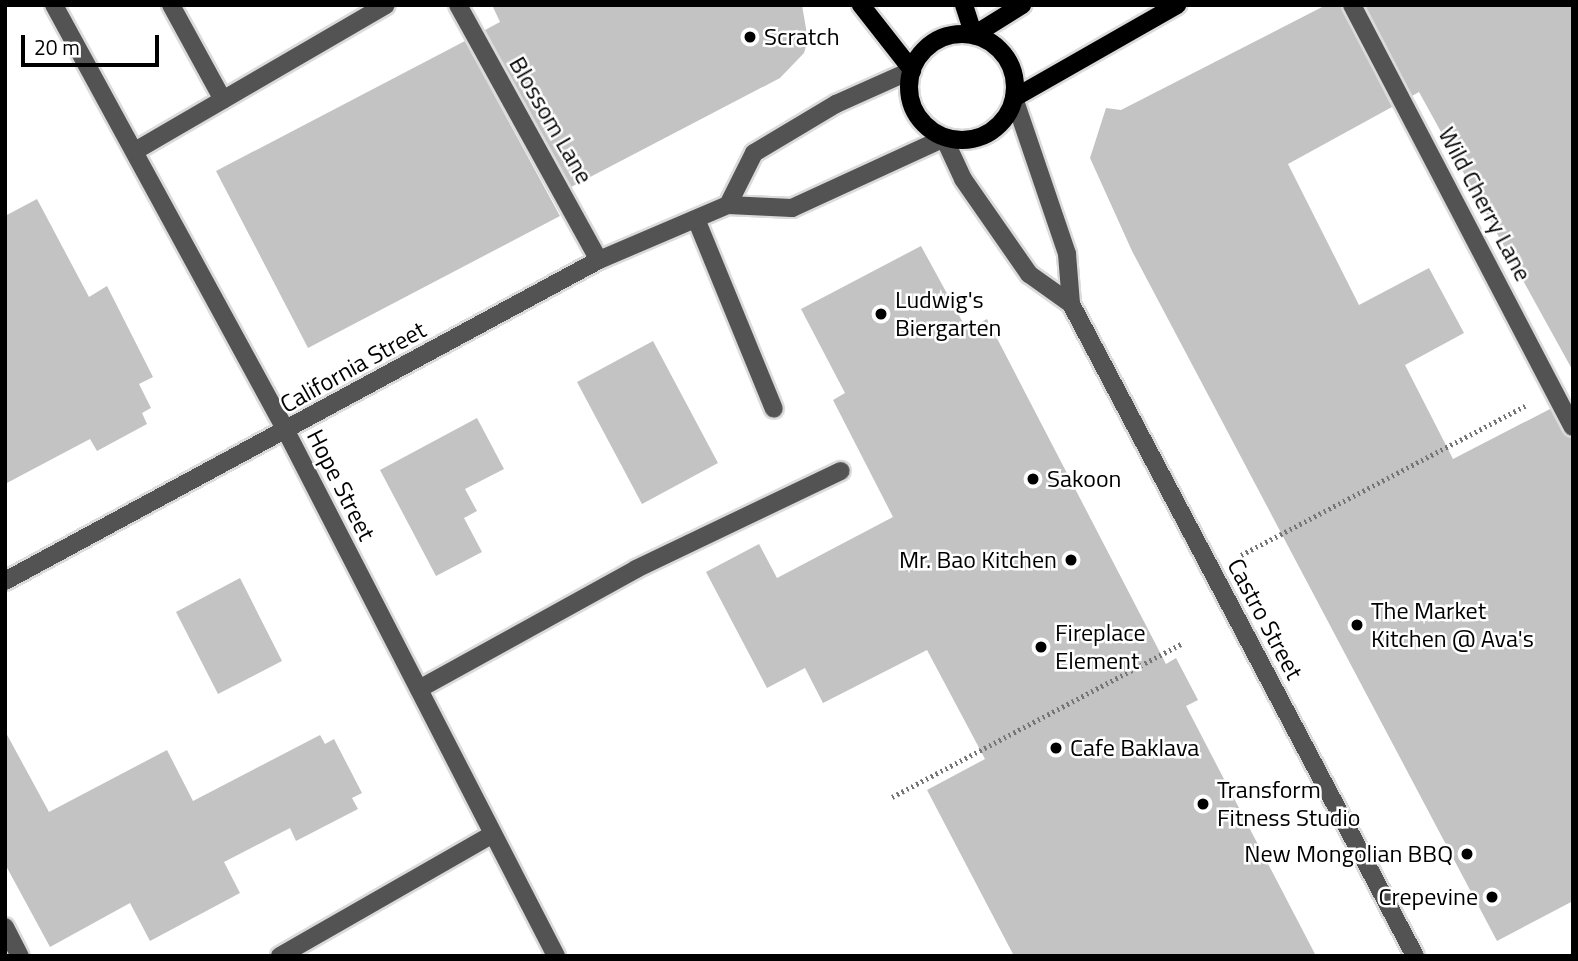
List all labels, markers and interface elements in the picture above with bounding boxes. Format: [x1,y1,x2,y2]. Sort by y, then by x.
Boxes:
scale bar [24,21,163,65]
place label: Scratch [764,23,840,51]
marker: Scratch [742,29,758,45]
text: 20 m [34,31,80,63]
street label: Blossom Lane [503,51,599,189]
street label: Wild Cherry Lane [1432,122,1538,286]
place label: Ludwig's Biergarten [895,286,1001,342]
marker: Ludwig's Biergarten [873,306,889,322]
street label: California Street [275,315,431,419]
street label: Hope Street [301,425,381,545]
place label: Sakoon [1047,465,1121,493]
marker: Sakoon [1025,471,1041,487]
place label: Mr. Bao Kitchen [899,546,1057,574]
marker: Mr. Bao Kitchen [1063,552,1079,568]
street label: Castro Street [1221,554,1309,684]
place label: The Market Kitchen @ Ava's [1371,597,1534,653]
marker: The Market Kitchen @ Ava's [1349,617,1365,633]
place label: Fireplace Element [1055,619,1146,675]
marker: Fireplace Element [1033,639,1049,655]
place label: Cafe Baklava [1070,734,1199,762]
marker: Cafe Baklava [1048,740,1064,756]
place label: Transform Fitness Studio [1217,776,1360,832]
marker: Transform Fitness Studio [1195,796,1211,812]
place label: New Mongolian BBQ [1244,840,1453,868]
marker: New Mongolian BBQ [1459,846,1475,862]
place label: Crepevine [1378,883,1478,911]
marker: Crepevine [1484,889,1500,905]

